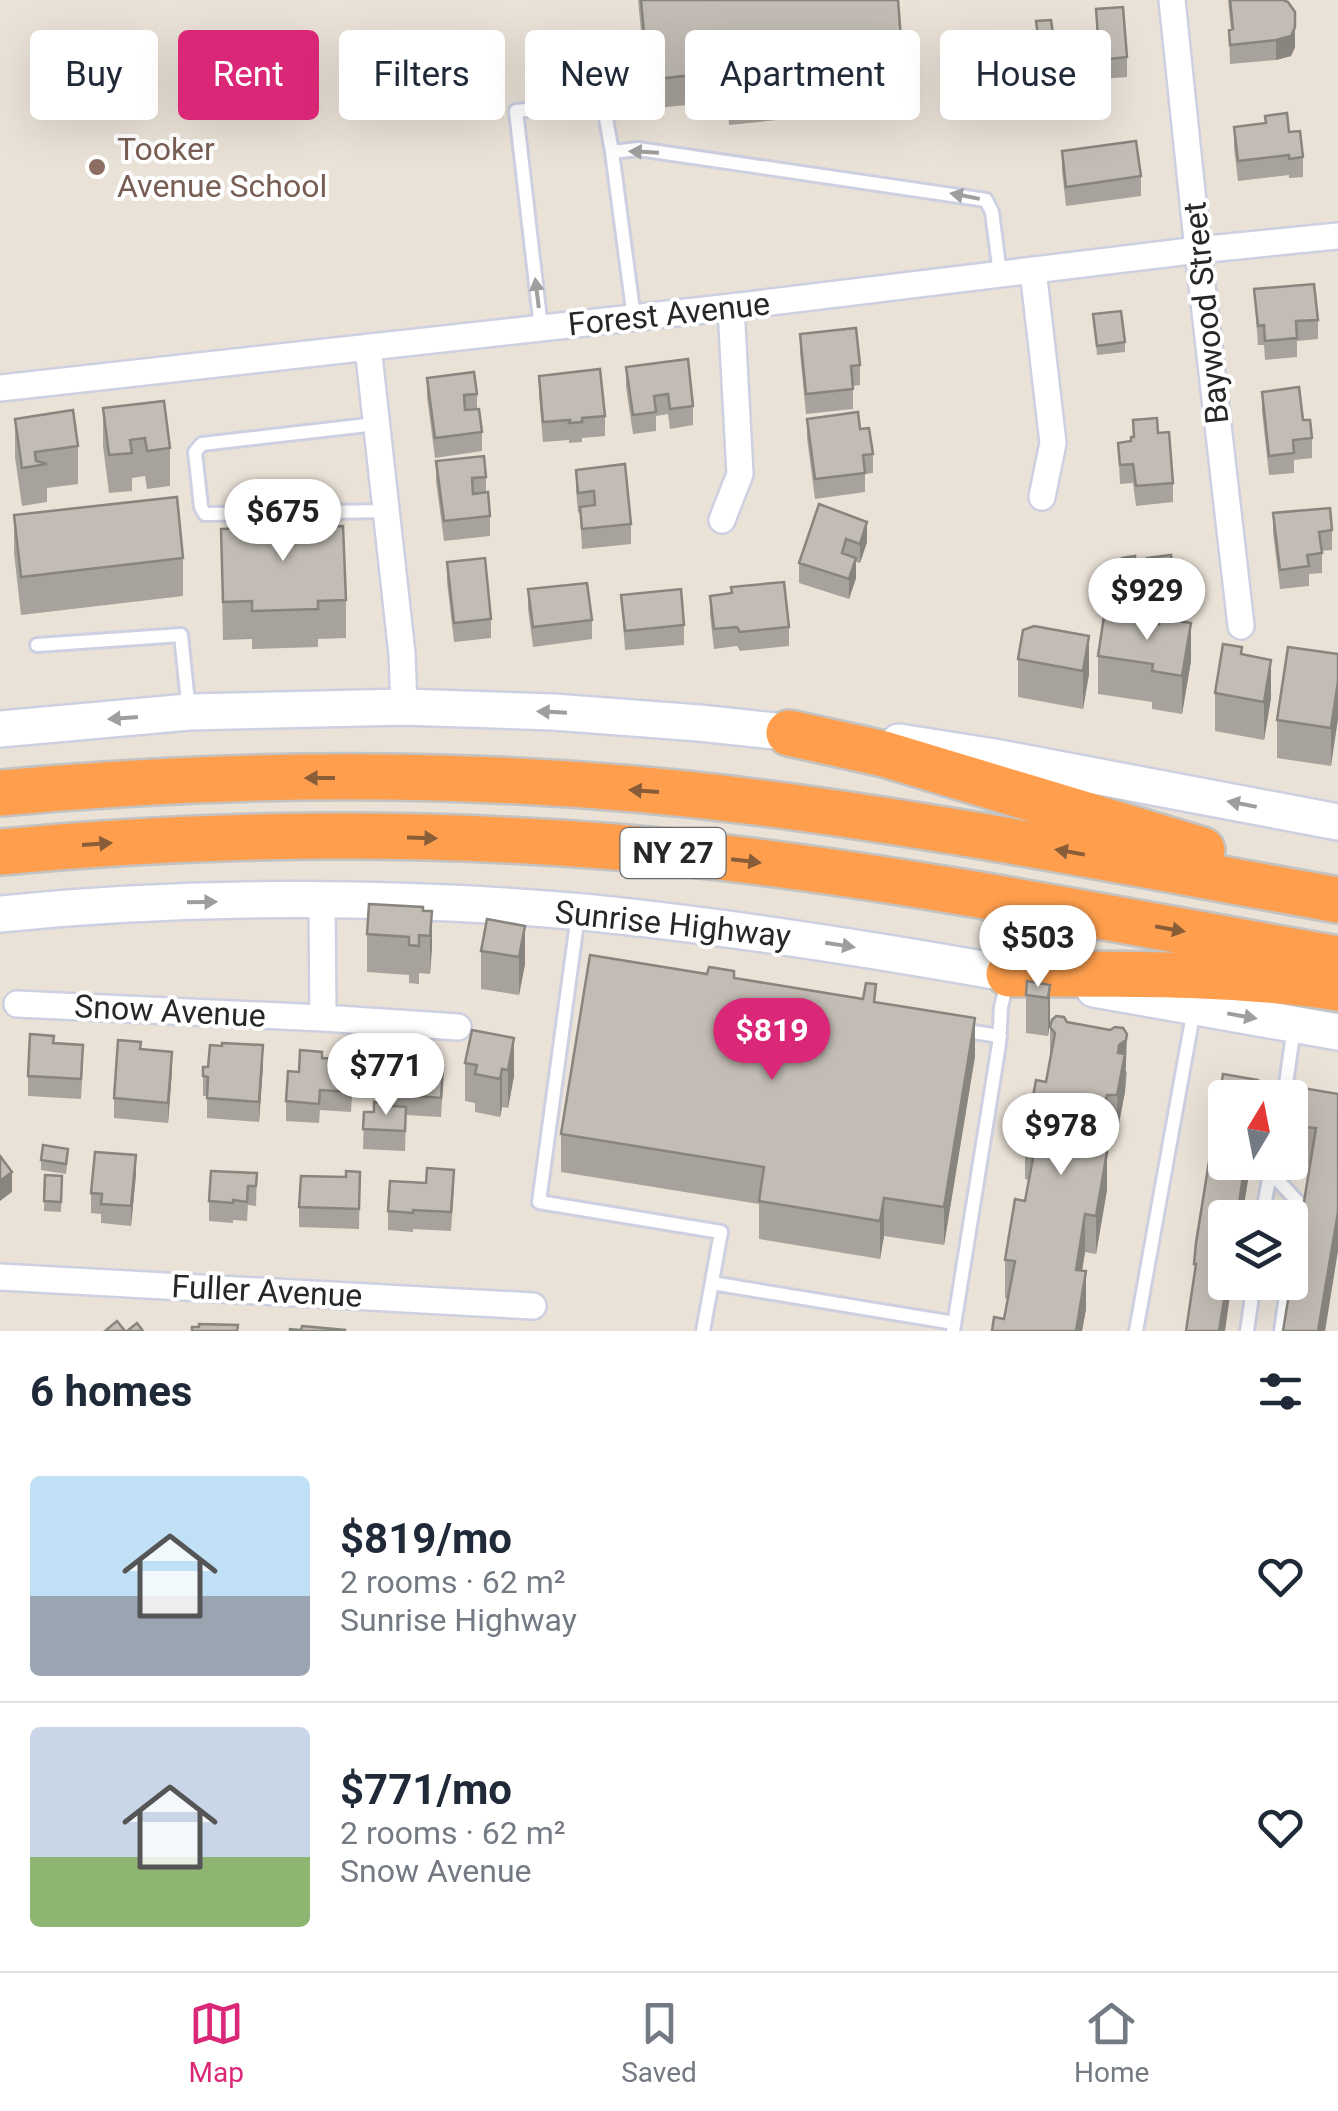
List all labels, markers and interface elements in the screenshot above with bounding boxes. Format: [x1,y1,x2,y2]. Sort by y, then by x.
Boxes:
chip: Buy [30,30,158,120]
chip: Rent [178,30,319,120]
chip: Filters [339,30,505,120]
chip: New [525,30,665,120]
chip: Apartment [685,30,920,120]
chip: House [940,30,1111,120]
place label: Tooker Avenue School [117,130,327,205]
one-way arrow [627,144,659,160]
marker: Tooker Avenue School [86,156,108,178]
one-way arrow [949,188,980,203]
street label: Baywood Street [1175,200,1237,426]
one-way arrow [529,276,545,308]
street label: Forest Avenue [566,285,772,343]
pin: $675 [224,479,342,564]
text: $675 [246,492,320,530]
pin: $929 [1088,558,1206,643]
text: $929 [1110,571,1184,609]
one-way arrow [536,704,568,720]
one-way arrow [106,710,138,726]
one-way arrow [303,770,335,786]
one-way arrow [628,782,660,798]
one-way arrow [1226,796,1257,811]
road number: NY 27 [620,828,726,878]
one-way arrow [406,830,438,846]
one-way arrow [82,836,114,852]
one-way arrow [1053,844,1085,859]
one-way arrow [731,853,762,869]
street label: Sunrise Highway [553,893,793,955]
one-way arrow [187,894,219,910]
pin: $503 [979,905,1097,990]
text: $503 [1001,918,1075,956]
one-way arrow [1155,922,1187,937]
one-way arrow [824,937,856,953]
street label: Snow Avenue [73,987,267,1035]
pin: $819 [713,998,831,1083]
one-way arrow [1227,1008,1258,1024]
text: $819 [735,1011,809,1049]
pin: $771 [327,1033,445,1118]
text: $771 [349,1046,423,1084]
north arrow [1208,1080,1308,1180]
map controls [1208,1080,1308,1300]
pin: $978 [1002,1093,1120,1178]
text: $978 [1024,1106,1098,1144]
button: layers [1208,1200,1308,1300]
street label: Fuller Avenue [171,1267,363,1315]
icon: filters [1253,1364,1308,1419]
text: 6 homes [30,1367,192,1416]
text: $819/mo [340,1514,512,1563]
icon: home [110,1516,230,1636]
icon: heart [1253,1549,1308,1604]
text: 2 rooms · 62 m² [340,1563,565,1601]
text: Sunrise Highway [340,1601,577,1639]
text: $771/mo [340,1765,512,1814]
icon: home [110,1767,230,1887]
icon: heart [1253,1800,1308,1855]
text: 2 rooms · 62 m² [340,1814,565,1852]
text: Snow Avenue [340,1852,532,1890]
tab: Map [189,1996,244,2089]
tab: Saved [621,1996,697,2089]
tab: Home [1074,1996,1149,2089]

